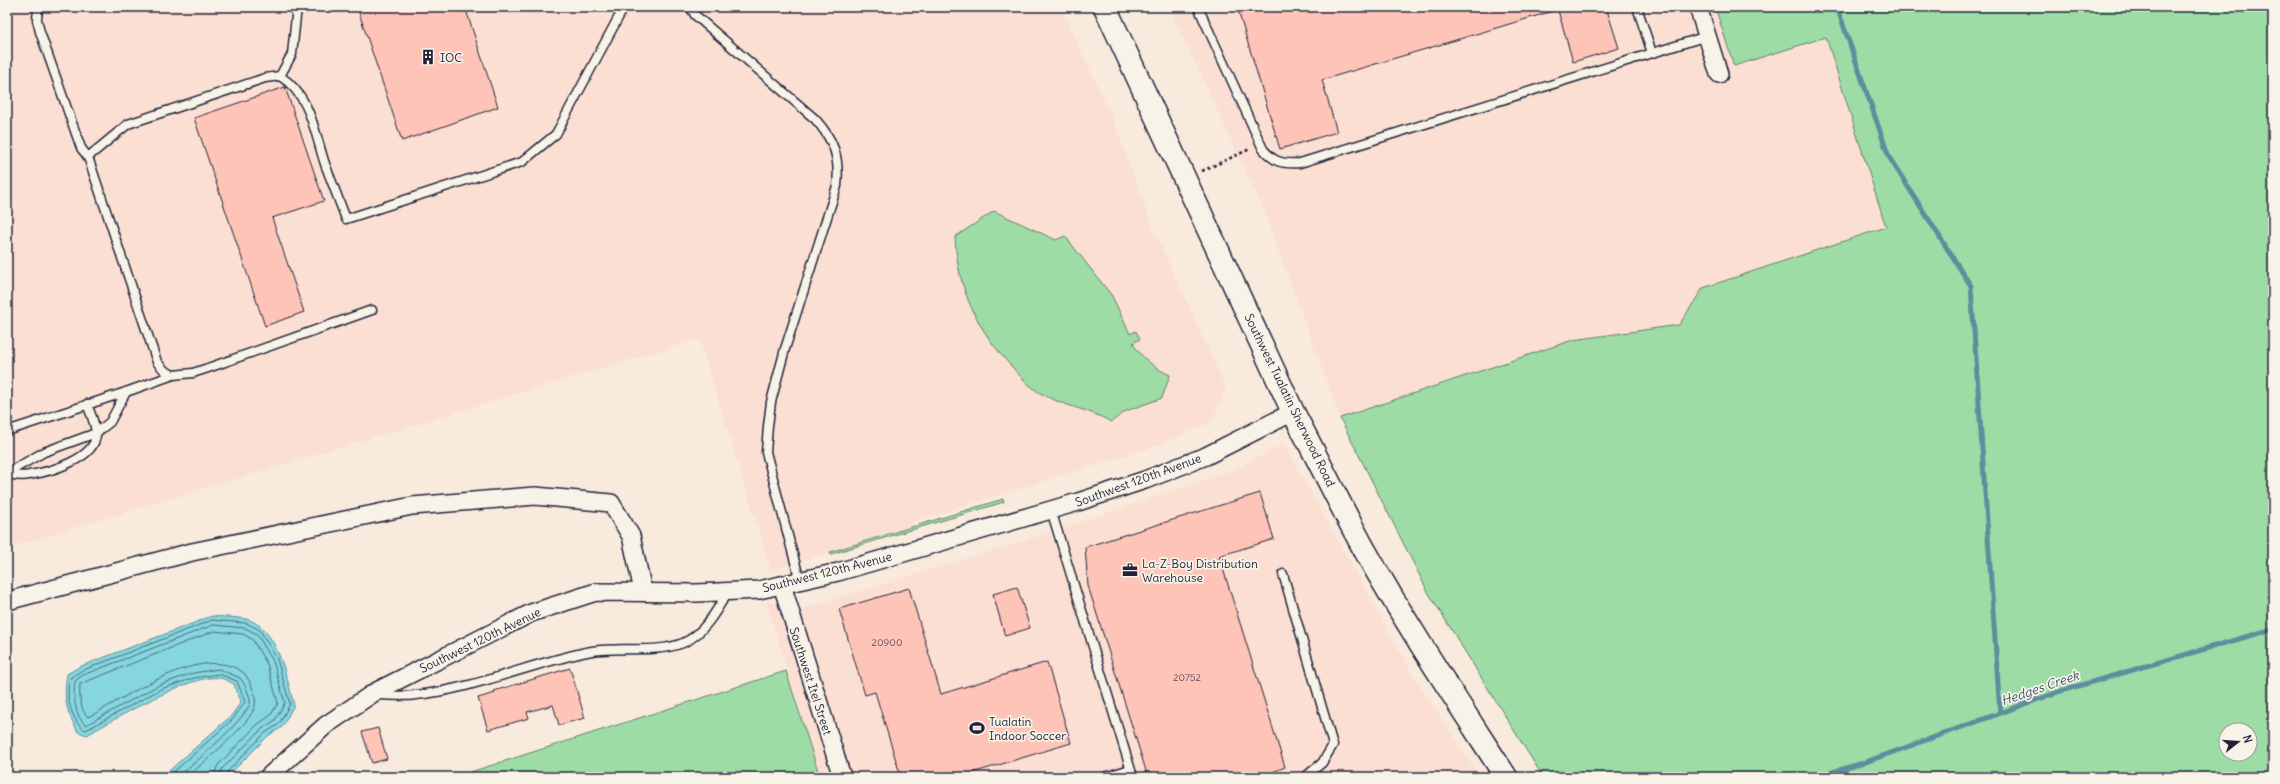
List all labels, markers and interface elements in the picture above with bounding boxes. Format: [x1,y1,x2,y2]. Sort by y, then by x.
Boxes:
building icon: IOC [419,48,437,66]
place label: IOC [440,50,462,65]
street label: Southwest Tualatin Sherwood Road [1241,311,1339,489]
street label: Southwest 120th Avenue [1073,450,1203,510]
street label: Southwest 120th Avenue [761,549,893,595]
place label: La-Z-Boy Distribution Warehouse [1142,556,1258,585]
office icon: La-Z-Boy Distribution Warehouse [1121,561,1139,579]
street label: Southwest 120th Avenue [417,604,543,676]
street label: Southwest Itel Street [786,625,836,737]
house number: 20900 [872,636,902,649]
water label: Hedges Creek [1999,666,2082,709]
house number: 20752 [1173,671,1202,684]
place label: Tualatin Indoor Soccer [989,714,1066,743]
sports icon: Tualatin Indoor Soccer [968,719,986,737]
north arrow [2218,722,2258,762]
text: N [2240,733,2255,745]

